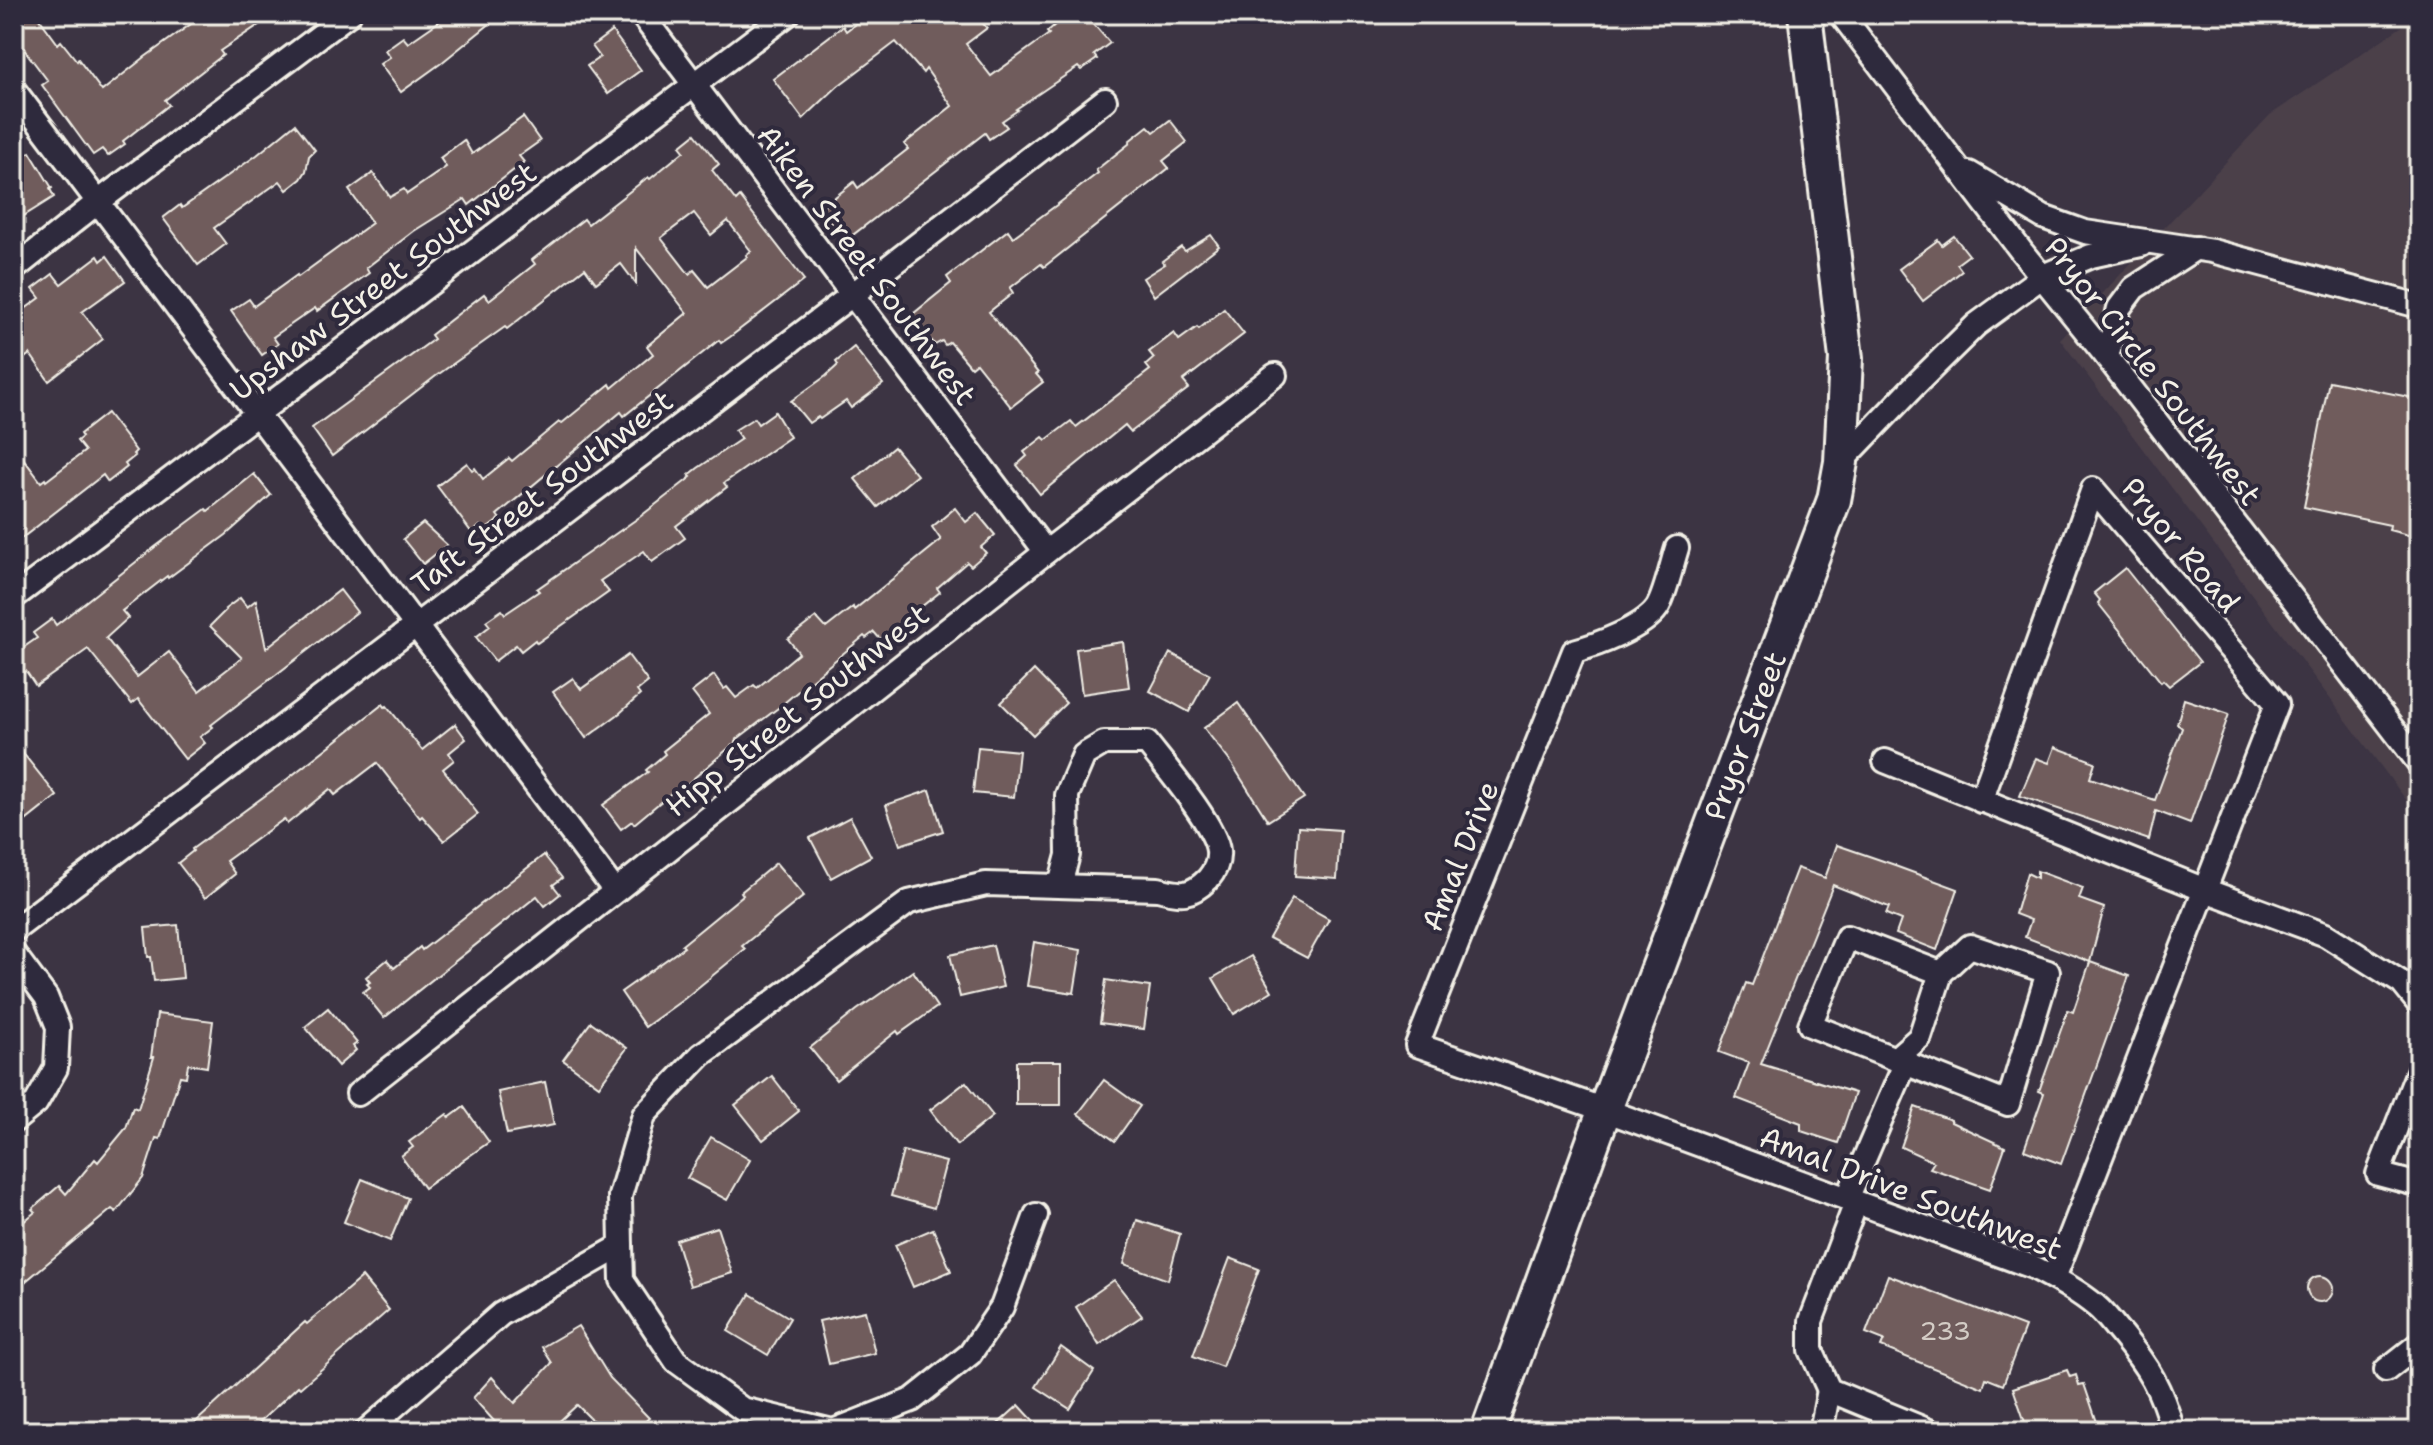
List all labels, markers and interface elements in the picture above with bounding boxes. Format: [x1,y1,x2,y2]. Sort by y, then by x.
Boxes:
street label: Aiken Street Southwest [748,116,986,414]
street label: Upshaw Street Southwest [221,152,545,410]
street label: Pryor Circle Southwest [2035,228,2271,514]
street label: Taft Street Southwest [403,380,681,604]
street label: Pryor Road [2112,469,2250,621]
street label: Hipp Street Southwest [657,594,937,826]
street label: Pryor Street [1694,646,1796,826]
street label: Amal Drive [1411,775,1509,937]
street label: Amal Drive Southwest [1754,1116,2068,1270]
house number: 233 [1919,1313,1971,1348]

